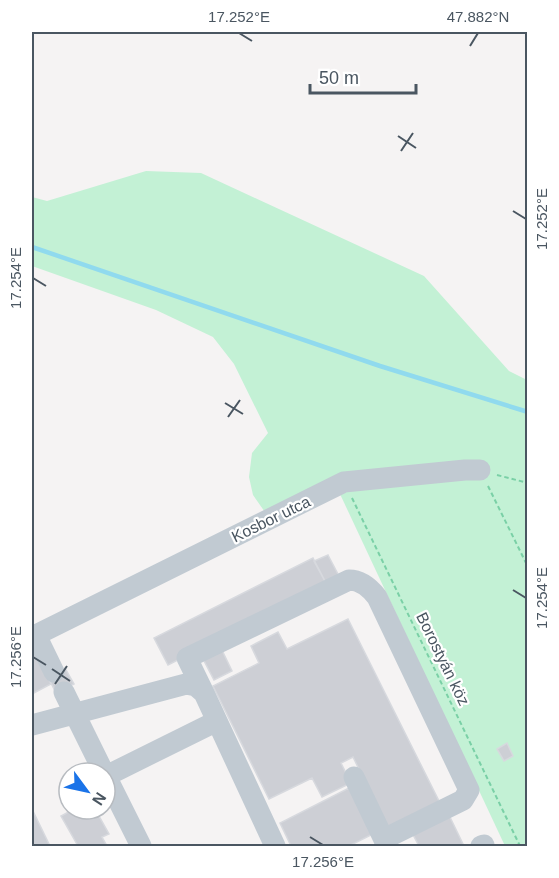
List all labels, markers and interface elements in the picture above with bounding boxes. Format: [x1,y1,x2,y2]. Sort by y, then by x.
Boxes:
text: 17.252°E [208,8,270,25]
text: 47.882°N [447,8,509,25]
scale bar [310,57,416,95]
text: 50 m [319,68,359,88]
text: 17.252°E [533,188,550,250]
text: 17.254°E [7,247,24,309]
street label: Kosbor utca [229,493,313,545]
text: 17.254°E [533,567,550,629]
street label: Borostyán köz [413,610,473,708]
text: 17.256°E [7,626,24,688]
north arrow [57,761,117,821]
text: N [89,789,109,808]
text: 17.256°E [292,853,354,870]

